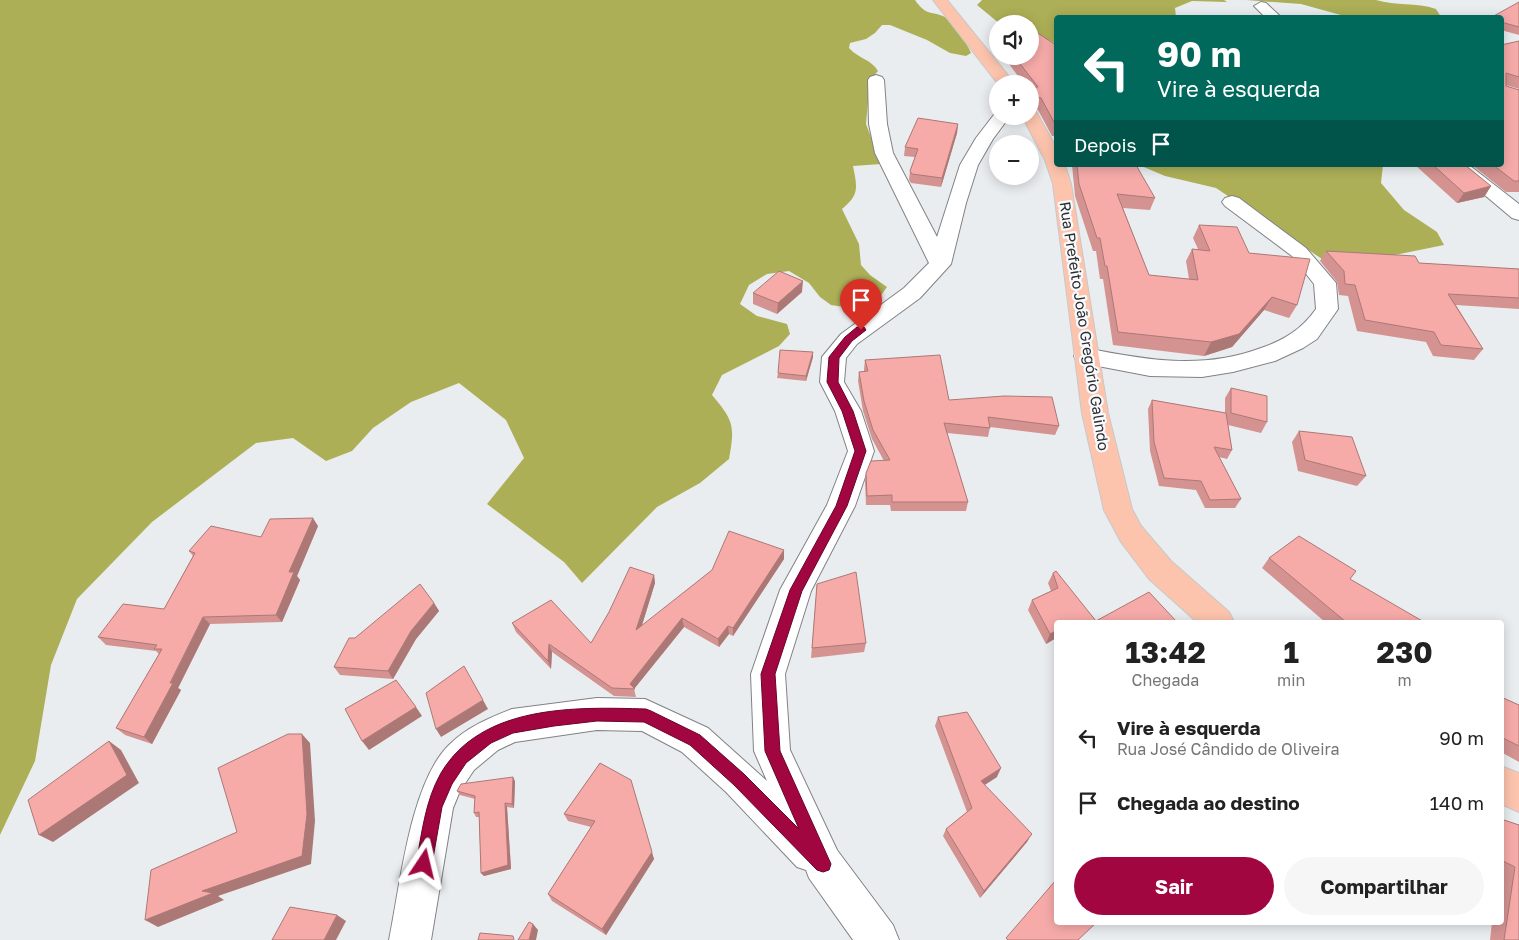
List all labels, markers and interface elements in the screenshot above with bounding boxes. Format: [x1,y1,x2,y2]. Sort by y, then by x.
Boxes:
map controls [989,15,1039,185]
button: sound [989,15,1039,65]
text: 90 m [1157,33,1241,75]
icon: left [1074,35,1139,100]
button: + [989,75,1039,125]
text: Vire à esquerda [1157,75,1321,102]
icon: arrive [1147,130,1175,158]
text: Depois [1074,133,1137,156]
button: − [989,135,1039,185]
street label: Rua Prefeito João Gregório Galindo [1056,200,1114,452]
pin [840,279,882,330]
icon: arrive [847,286,875,314]
text: 13:42 [1125,634,1206,670]
text: 1 [1283,634,1299,670]
text: 230 [1377,634,1433,670]
text: Chegada [1132,670,1199,690]
text: min [1277,670,1305,690]
text: m [1398,670,1412,690]
text: Vire à esquerda [1117,716,1260,739]
icon: left [1074,724,1102,752]
text: 90 m [1439,726,1484,749]
text: Rua José Cândido de Oliveira [1117,739,1340,759]
icon: arrive [1074,789,1102,817]
text: Chegada ao destino [1117,791,1300,814]
text: 140 m [1430,791,1484,814]
position arrow [397,837,449,889]
button: Sair [1074,857,1274,915]
button: Compartilhar [1284,857,1484,915]

